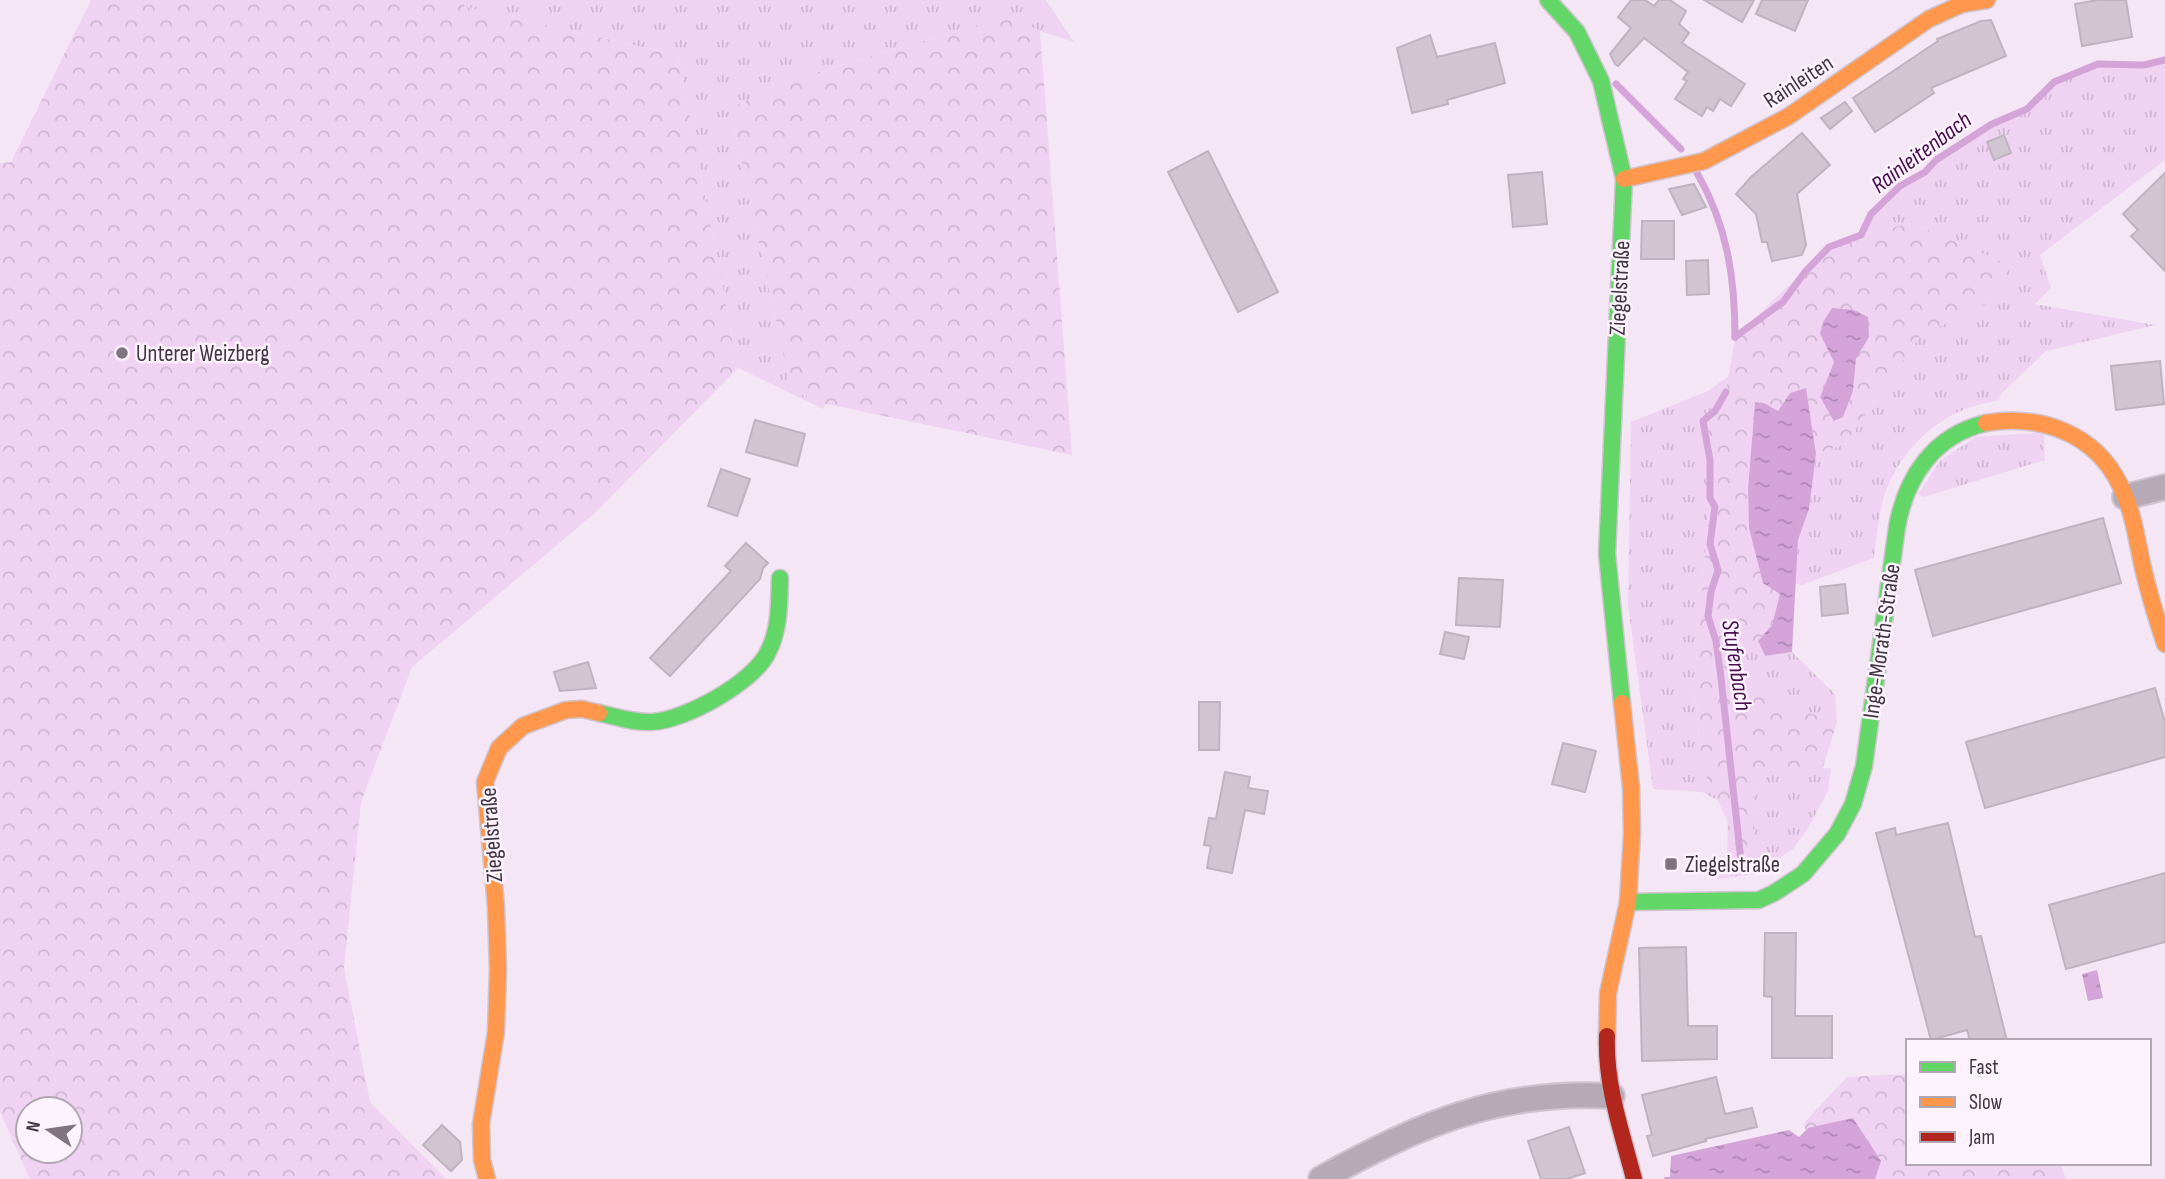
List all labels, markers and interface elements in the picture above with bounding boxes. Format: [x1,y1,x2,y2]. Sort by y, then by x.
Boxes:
street label: Rainleiten [1759,49,1838,115]
water label: Rainleitenbach [1865,105,1977,200]
street label: Ziegelstraße [1604,240,1636,336]
place label: Unterer Weizberg [136,340,270,368]
marker: Unterer Weizberg [114,345,130,361]
street label: Inge-Morath-Straße [1857,562,1907,720]
water label: Stufenbach [1715,617,1758,713]
street label: Ziegelstraße [475,787,509,883]
place label: Ziegelstraße [1685,851,1780,879]
marker: Ziegelstraße [1663,856,1679,872]
legend [1906,1039,2151,1165]
text: Fast [1969,1055,1999,1080]
text: Slow [1969,1090,2003,1115]
north arrow [14,1095,84,1165]
text: N [22,1119,46,1134]
text: Jam [1968,1125,1995,1150]

